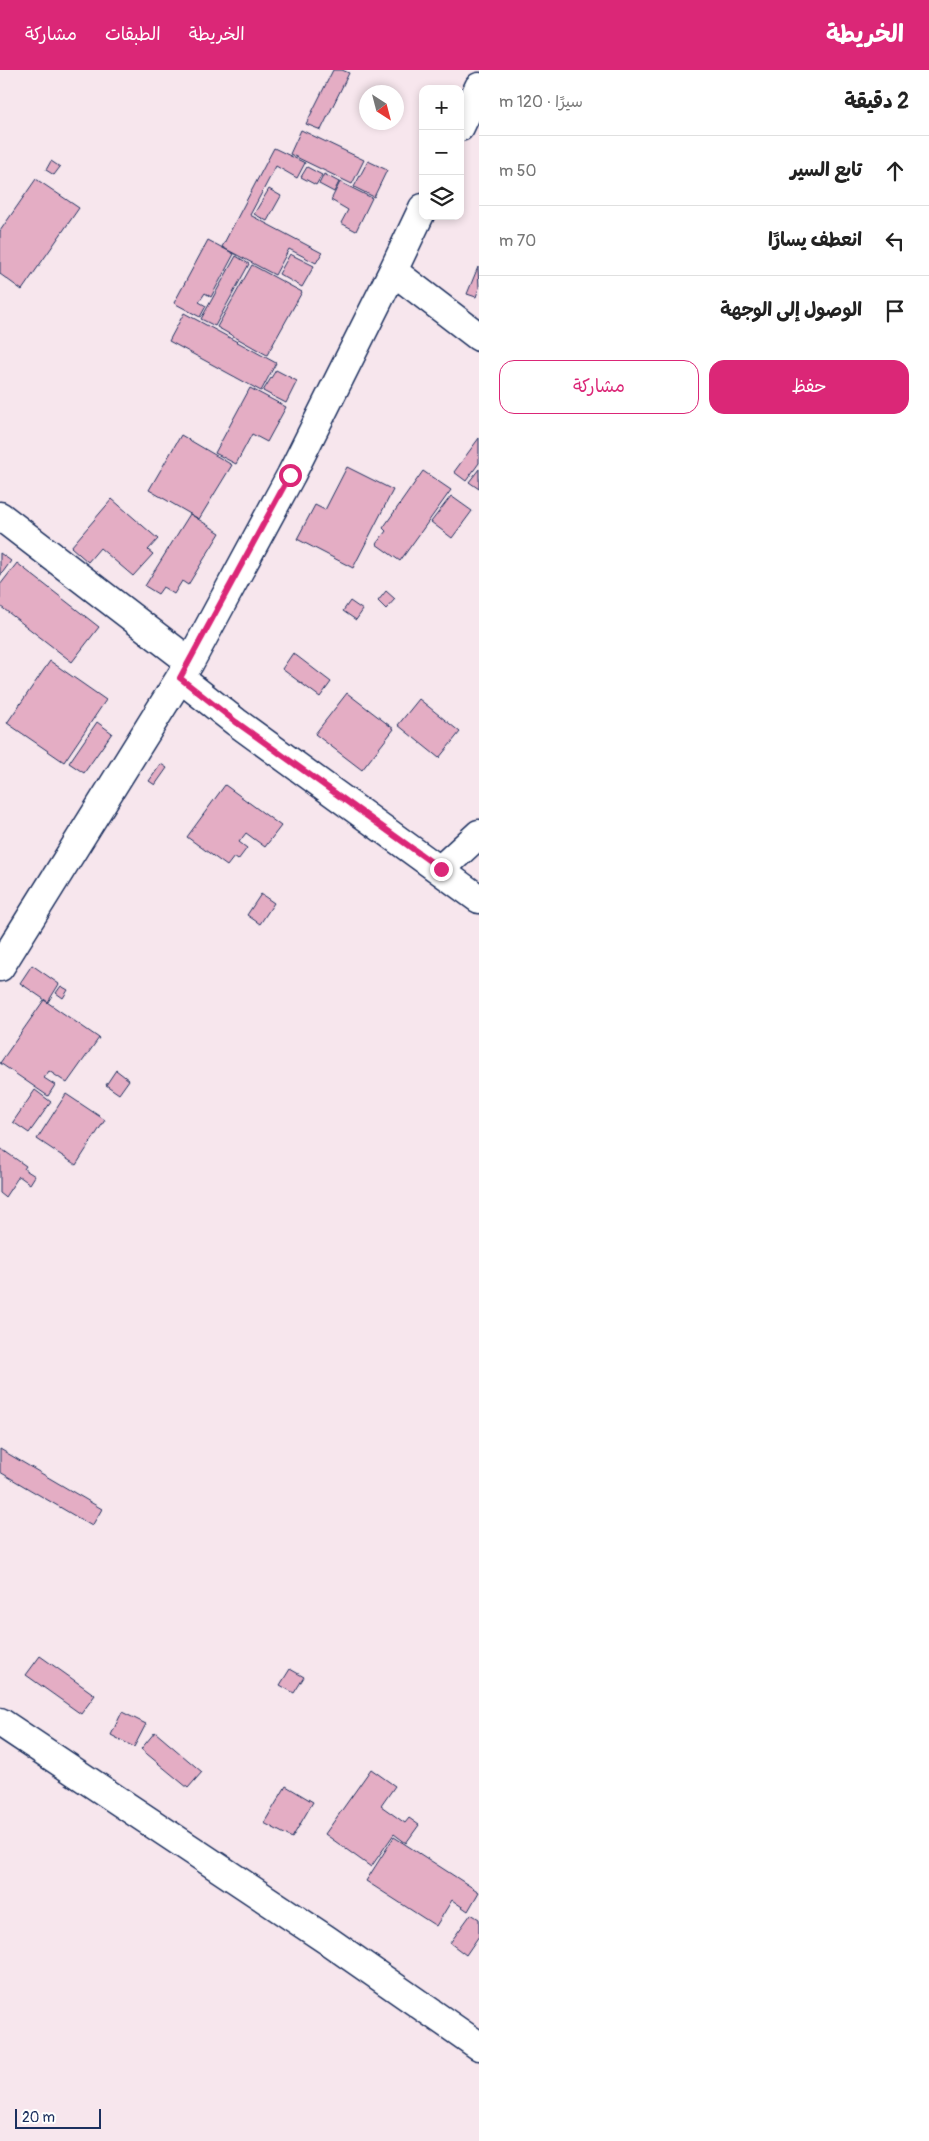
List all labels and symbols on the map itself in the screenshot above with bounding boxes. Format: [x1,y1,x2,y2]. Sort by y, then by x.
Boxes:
north arrow [359,85,404,130]
route start [279,464,302,487]
route end [430,858,453,881]
scale bar [15,2106,101,2129]

